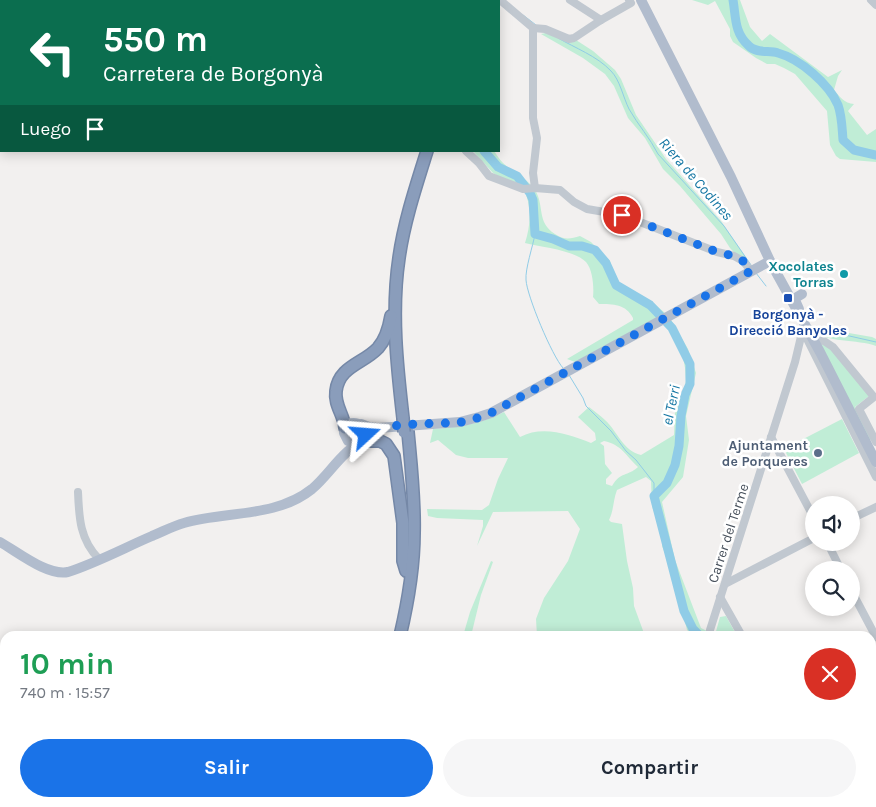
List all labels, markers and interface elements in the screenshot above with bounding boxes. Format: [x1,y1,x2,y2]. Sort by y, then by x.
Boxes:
text: 550 m [103,19,208,60]
icon: left [20,20,85,85]
text: Carretera de Borgonyà [103,61,324,87]
icon: arrive [81,115,109,143]
text: Luego [20,118,71,140]
water label: Riera de Codines [655,134,737,224]
pin [601,194,643,236]
icon: arrive [608,201,636,229]
place label: Xocolates Torras [768,258,834,291]
marker: Xocolates Torras [838,268,850,280]
marker: Borgonyà - Direcció Banyoles [782,292,794,304]
place label: Borgonyà - Direcció Banyoles [729,306,847,339]
water label: el Terri [658,383,684,427]
position arrow [339,408,391,460]
place label: Ajuntament de Porqueres [722,437,808,470]
marker: Ajuntament de Porqueres [812,447,824,459]
street label: Carrer del Terme [704,481,753,585]
map controls [805,496,860,616]
button: sound [805,496,860,551]
button: search [805,561,860,616]
text: 10 min [20,646,114,682]
button: close [804,648,856,700]
text: 740 m · 15:57 [20,683,110,702]
button: Salir [20,739,433,797]
button: Compartir [443,739,856,797]

